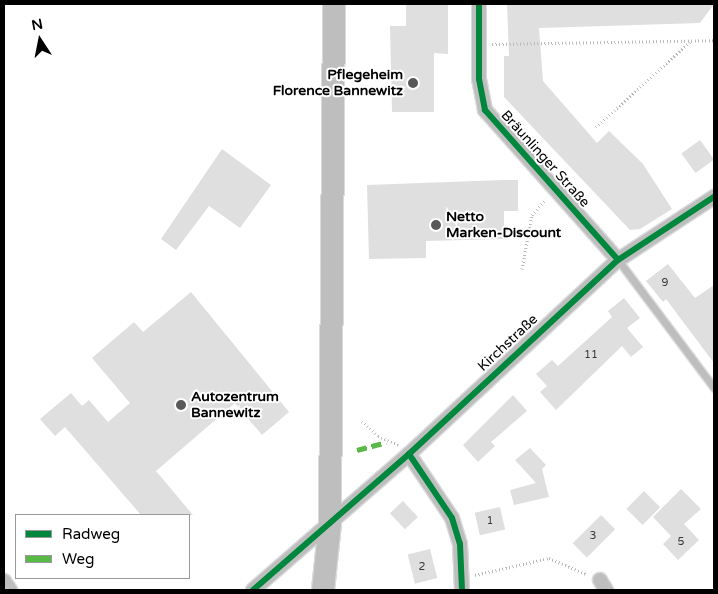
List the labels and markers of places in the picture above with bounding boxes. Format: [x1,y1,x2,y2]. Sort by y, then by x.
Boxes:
place label: Pflegeheim Florence Bannewitz [273,67,403,100]
marker: Pflegeheim Florence Bannewitz [407,77,419,89]
place label: Netto Marken-Discount [446,209,561,242]
marker: Netto Marken-Discount [430,219,442,231]
place label: Autozentrum Bannewitz [191,389,279,422]
marker: Autozentrum Bannewitz [175,399,187,411]

